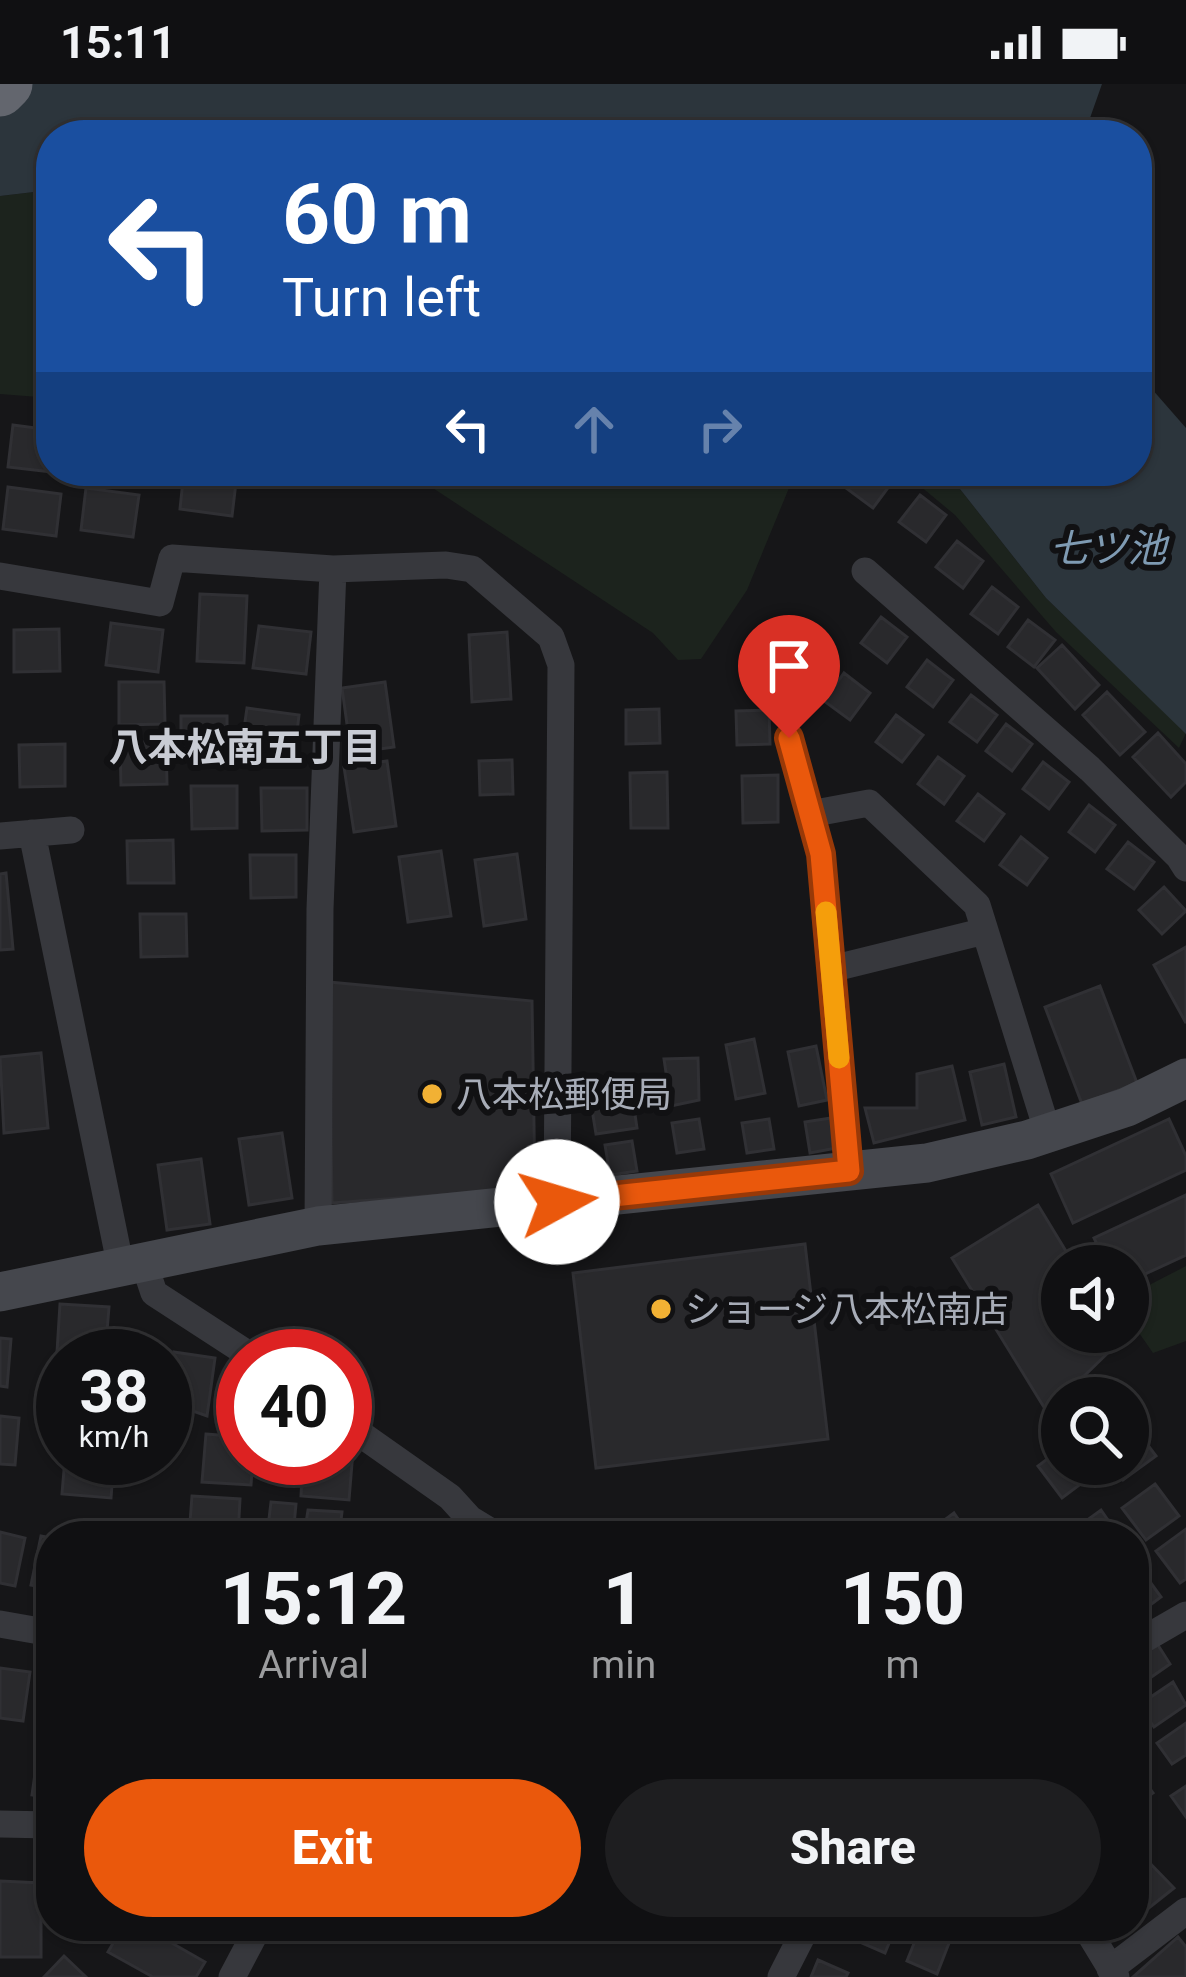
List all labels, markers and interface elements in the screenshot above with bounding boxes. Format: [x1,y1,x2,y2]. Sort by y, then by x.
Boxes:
text: 15:11 [60,16,176,69]
text: 60 m [282,165,472,264]
icon: left [84,168,240,324]
text: Turn left [282,266,481,329]
icon: left [435,396,501,462]
icon: ahead [561,396,627,462]
icon: right [687,396,753,462]
water label: 七ツ池 [1049,526,1170,572]
pin [738,615,840,738]
icon: arrive [756,633,822,699]
district label: 八本松南五丁目 [108,725,382,771]
place label: 八本松郵便局 [456,1074,672,1116]
marker: 八本松郵便局 [419,1081,445,1107]
position arrow [494,1139,620,1265]
map controls [1041,1245,1149,1485]
button: sound [1041,1245,1149,1353]
place label: ショージ八本松南店 [685,1289,1008,1331]
marker: ショージ八本松南店 [648,1296,674,1322]
speed limit sign: 40 [216,1329,372,1485]
text: 38 [80,1356,148,1427]
button: search [1041,1377,1149,1485]
text: km/h [79,1419,149,1454]
text: 15:12 [220,1557,407,1642]
text: 1 [603,1557,644,1642]
text: 150 [840,1557,965,1642]
text: Arrival [258,1642,369,1688]
text: min [591,1642,656,1688]
text: m [886,1642,920,1688]
button: Exit [84,1779,581,1917]
button: Share [605,1779,1101,1917]

